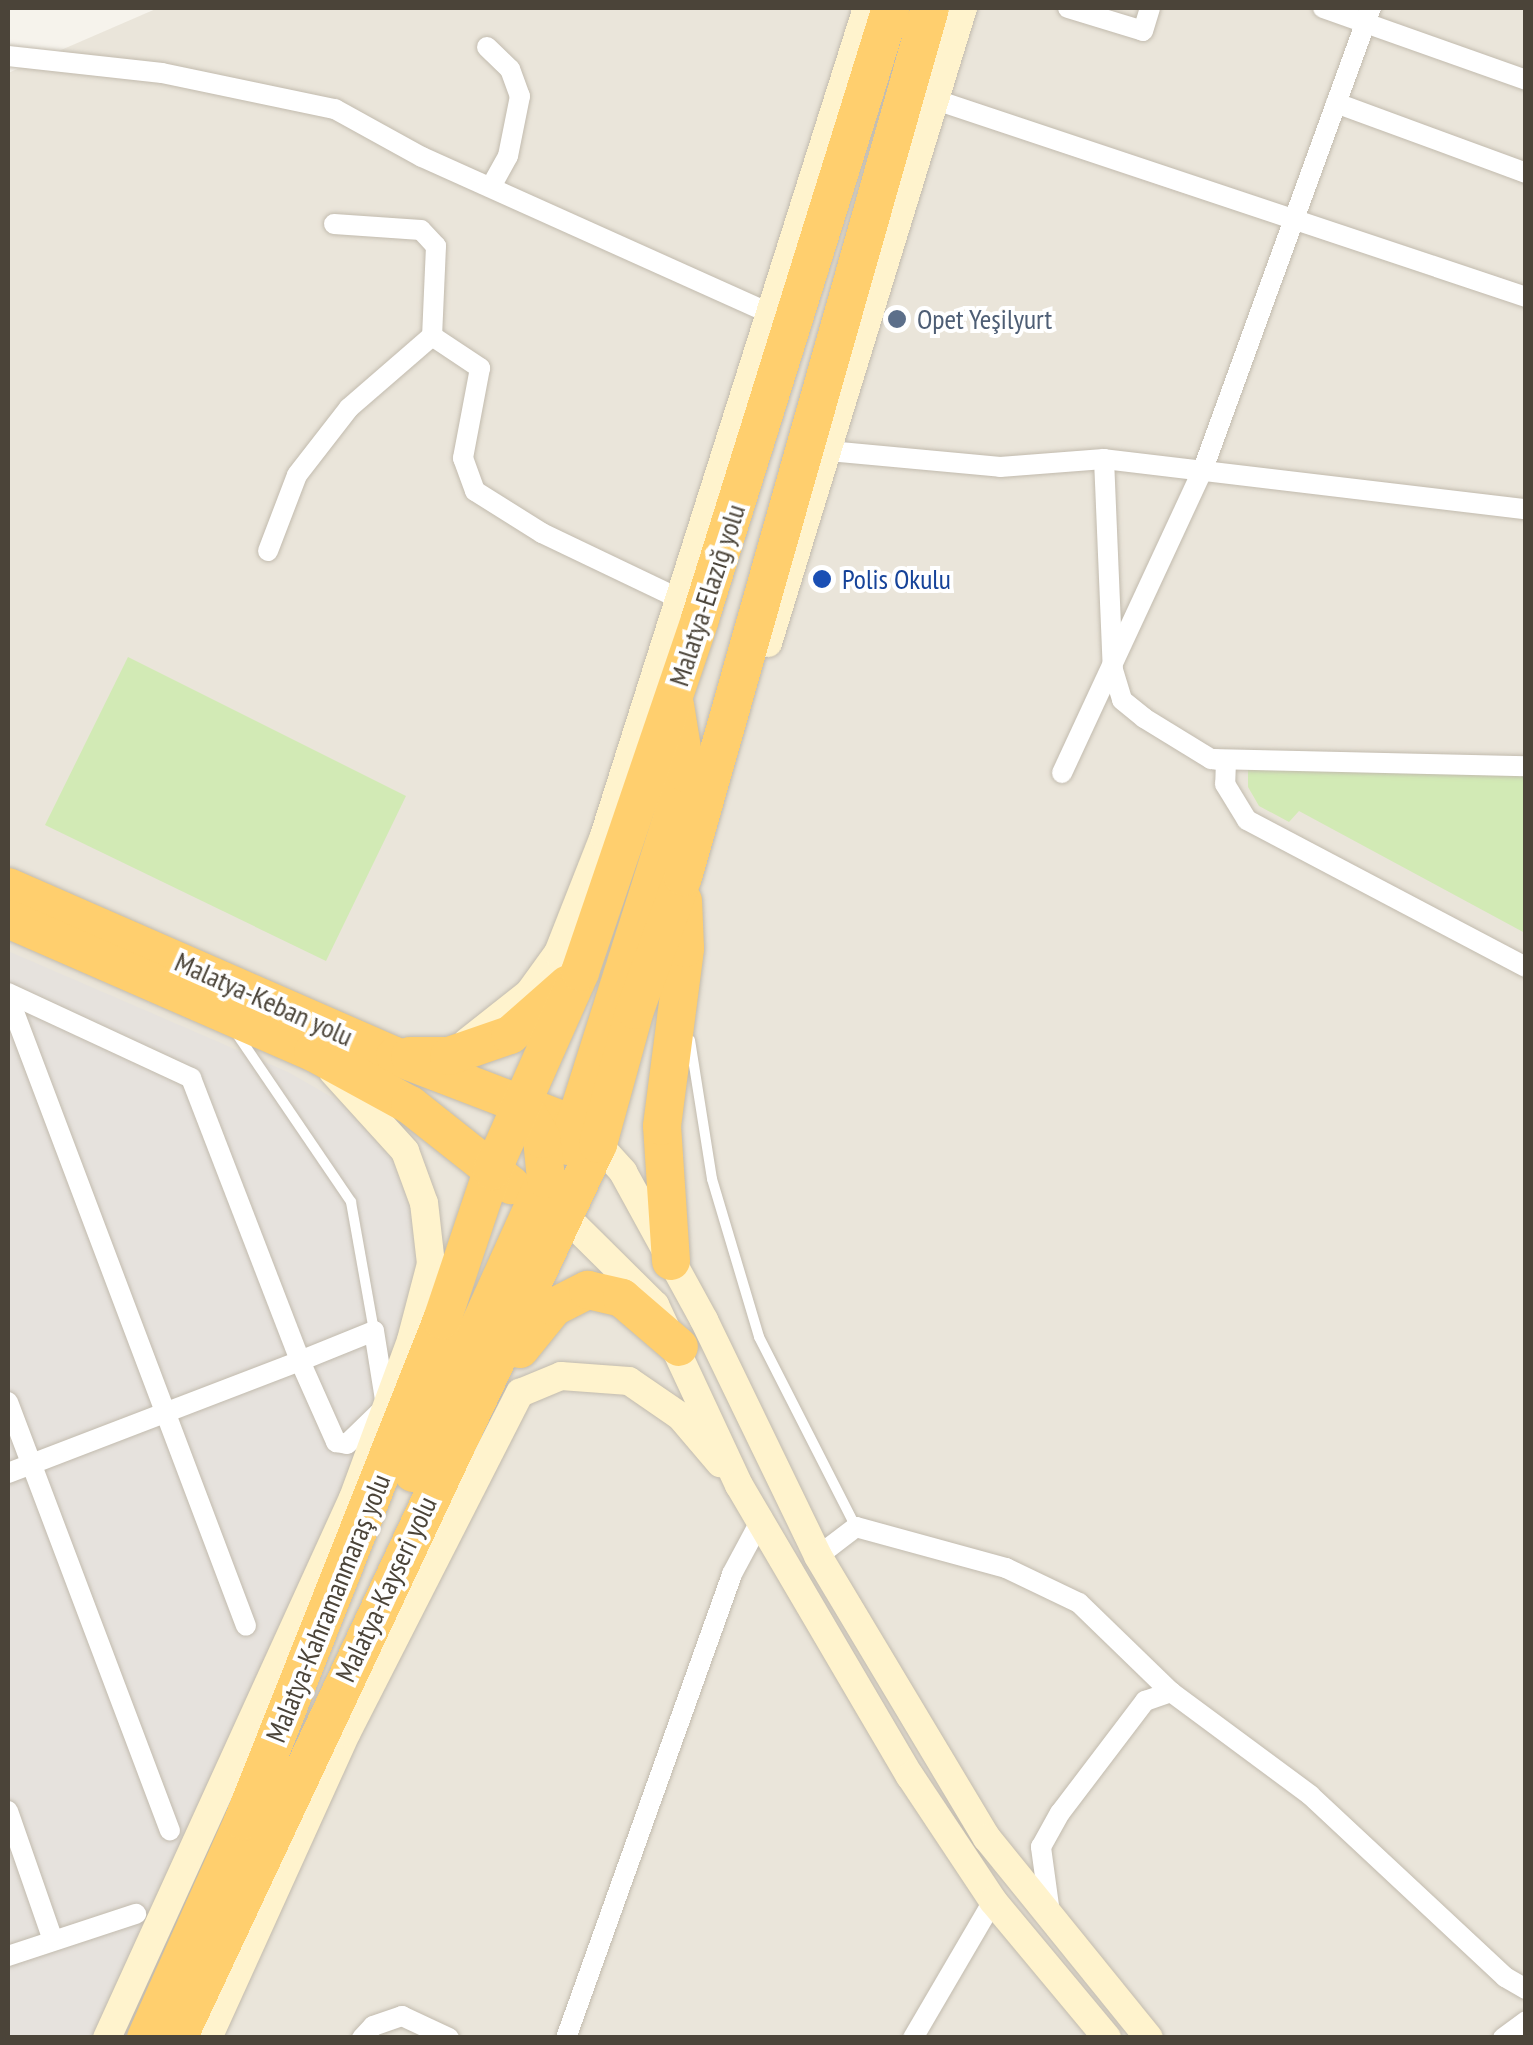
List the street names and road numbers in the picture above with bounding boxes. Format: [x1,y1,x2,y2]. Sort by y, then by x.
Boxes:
street label: Malatya-Elazığ yolu [662,500,752,690]
street label: Malatya-Keban yolu [170,945,358,1053]
street label: Malatya-Kahramanmaraş yolu [259,1469,397,1747]
street label: Malatya-Kayseri yolu [328,1491,444,1687]

